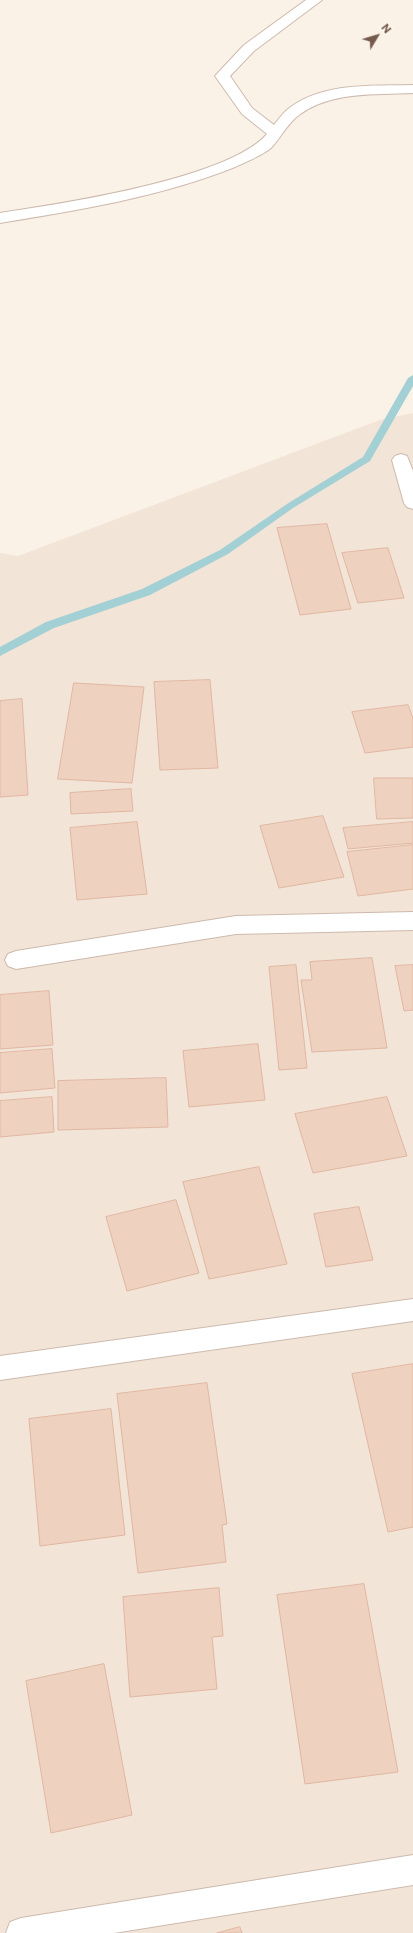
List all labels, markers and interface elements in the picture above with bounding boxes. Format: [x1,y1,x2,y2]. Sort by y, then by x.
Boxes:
north arrow [357,16,397,56]
text: N [379,21,395,36]

